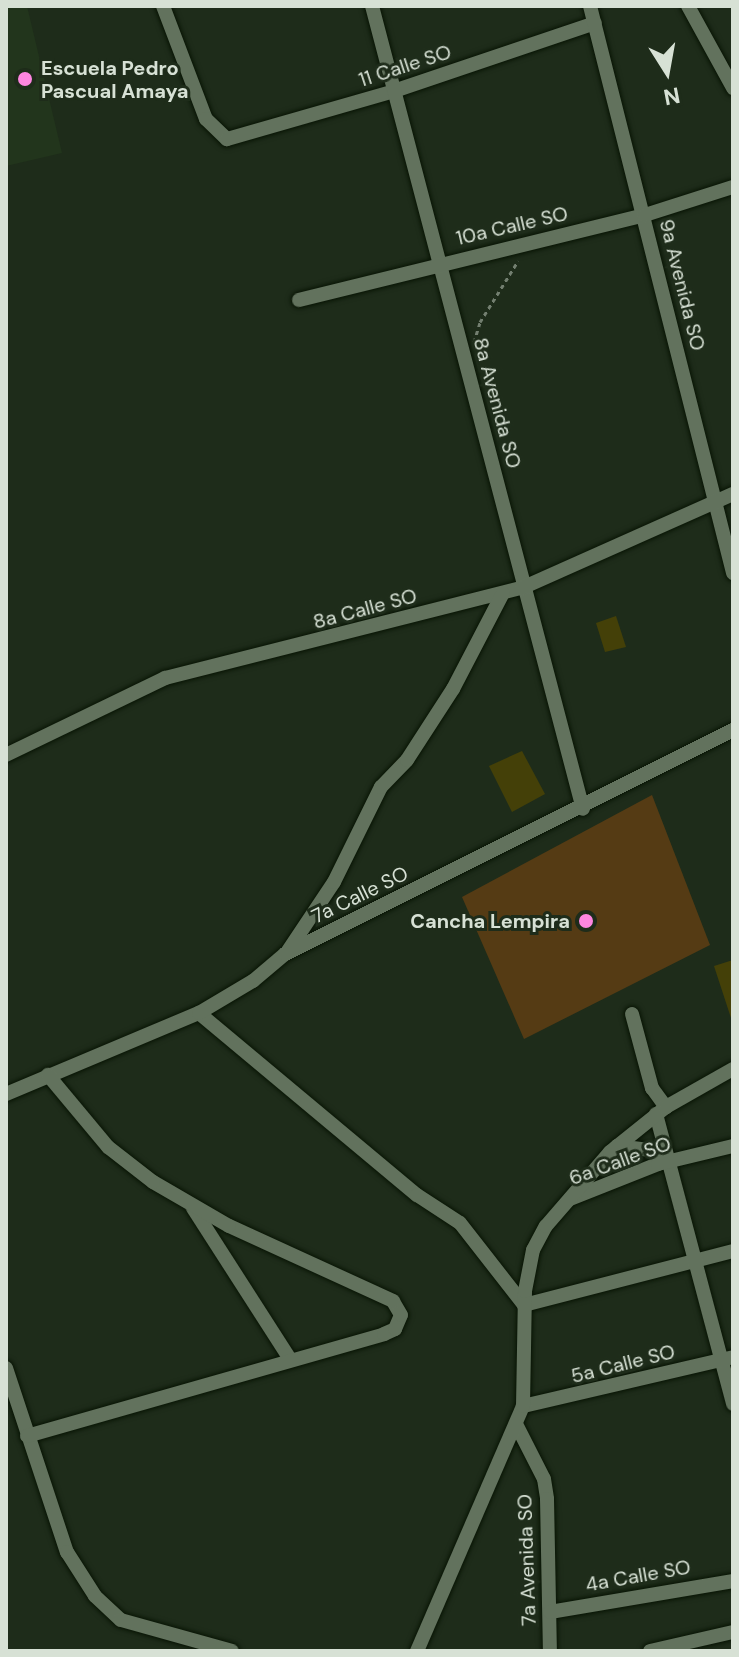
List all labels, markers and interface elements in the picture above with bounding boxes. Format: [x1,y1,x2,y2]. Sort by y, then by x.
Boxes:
north arrow [627,32,707,112]
street label: 11 Calle SO [356,40,454,92]
place label: Escuela Pedro Pascual Amaya [41,56,189,103]
marker: Escuela Pedro Pascual Amaya [16,70,34,88]
text: N [661,80,682,112]
street label: 10a Calle SO [454,201,570,251]
street label: 9a Avenida SO [654,217,710,353]
street label: 8a Avenida SO [468,335,526,471]
street label: 8a Calle SO [311,584,419,634]
street label: 7a Calle SO [308,861,412,929]
place label: Cancha Lempira [410,909,570,933]
marker: Cancha Lempira [577,912,595,930]
street label: 6a Calle SO [566,1131,674,1191]
street label: 5a Calle SO [569,1339,677,1389]
street label: 7a Avenida SO [513,1494,541,1626]
street label: 4a Calle SO [584,1555,692,1597]

